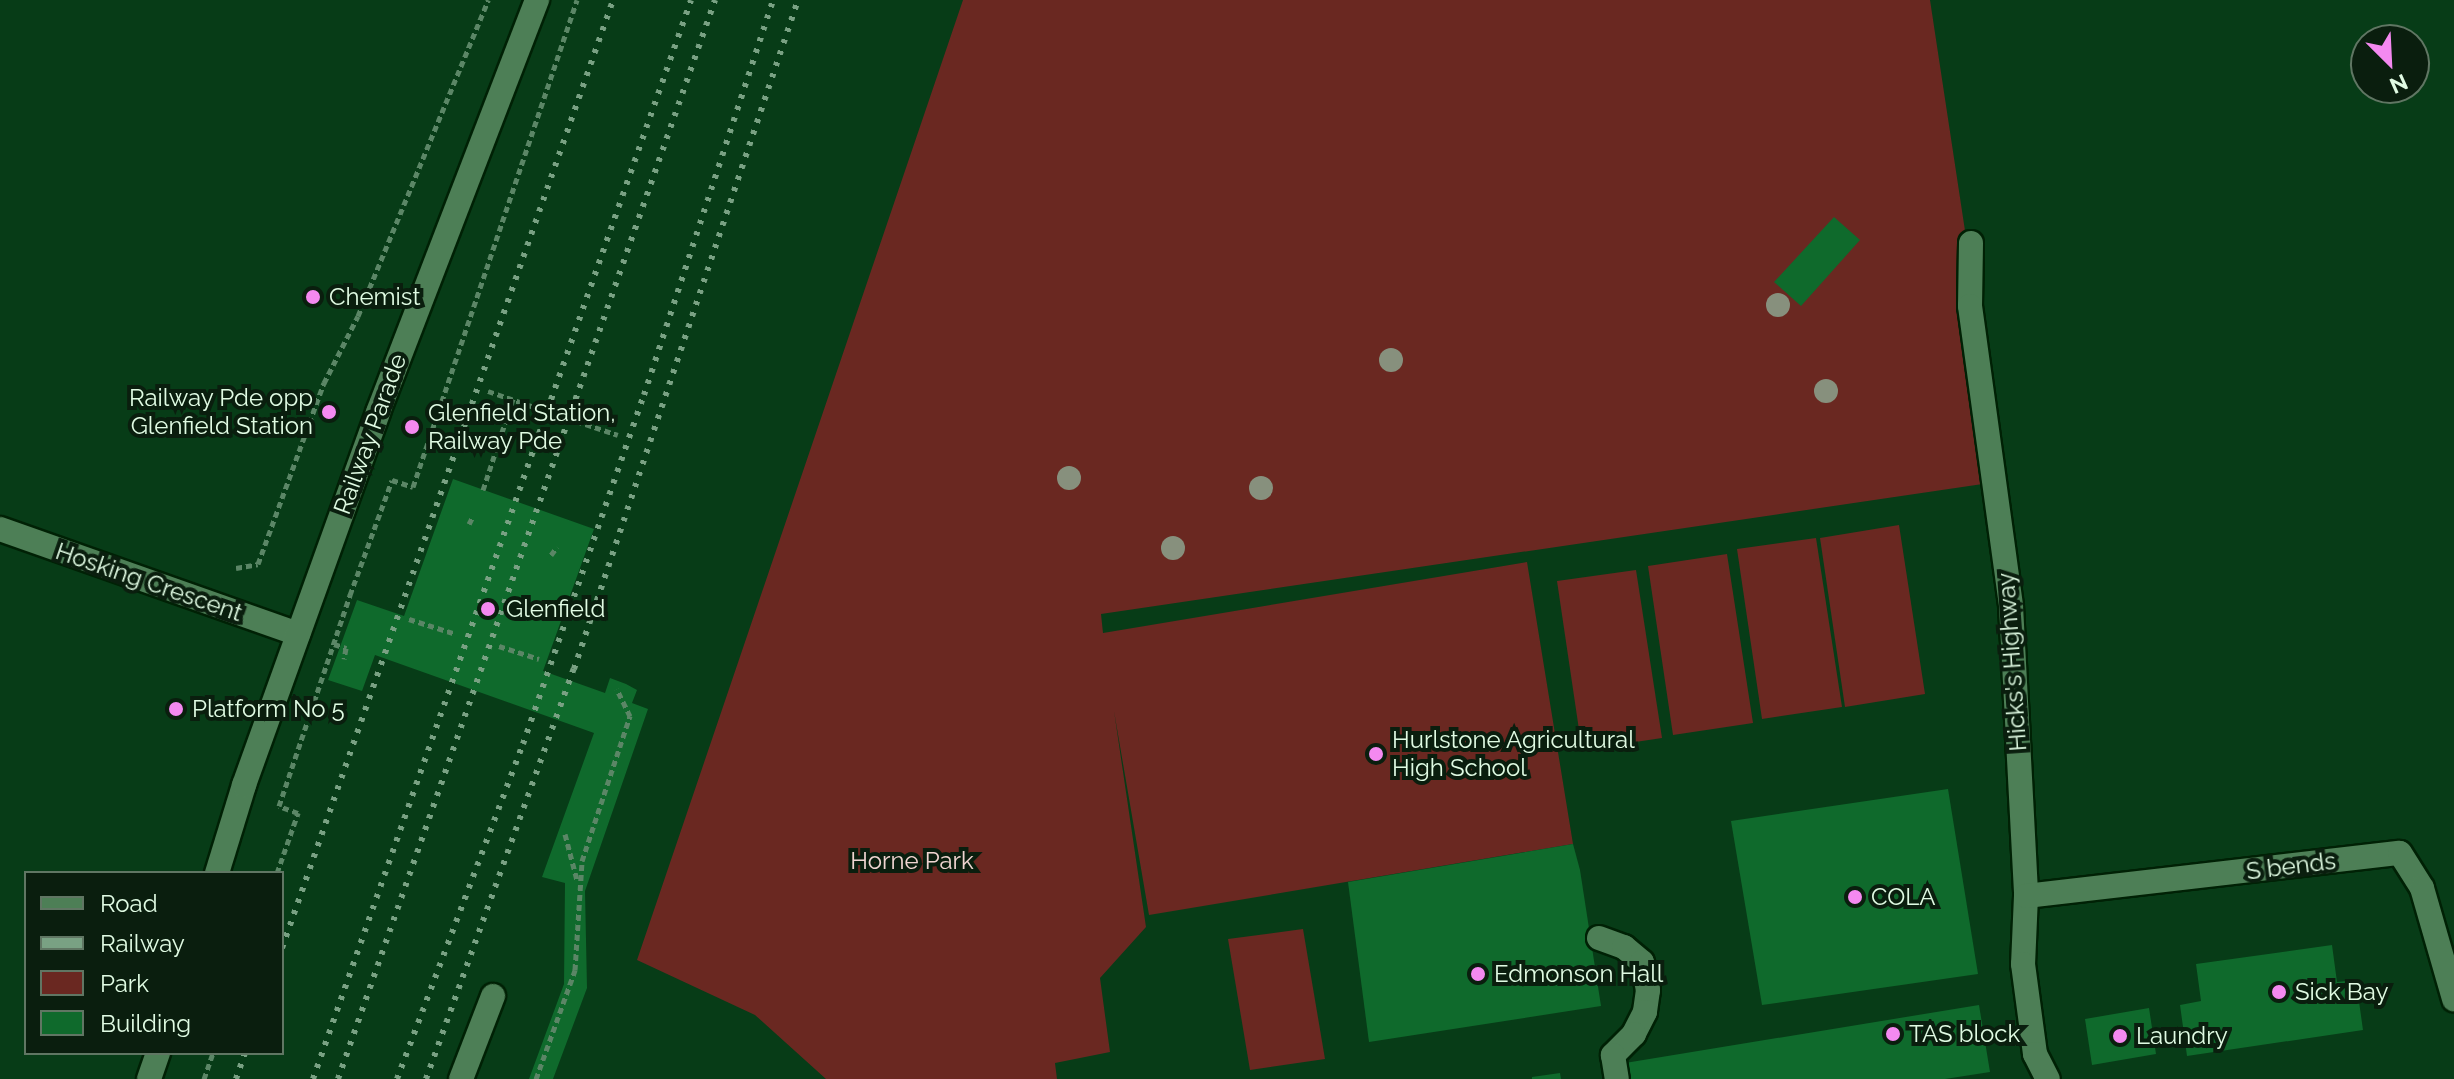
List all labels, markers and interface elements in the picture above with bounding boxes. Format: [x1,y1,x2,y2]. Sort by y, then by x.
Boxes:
north arrow [2350,24,2430,104]
text: N [2386,69,2412,99]
place label: Chemist [329,283,420,311]
marker: Chemist [304,288,322,306]
street label: Railway Parade [328,350,412,518]
place label: Railway Pde opp Glenfield Station [128,384,313,440]
place label: Glenfield Station, Railway Pde [428,399,616,455]
marker: Railway Pde opp Glenfield Station [320,403,338,421]
marker: Glenfield Station, Railway Pde [403,418,421,436]
street label: Hosking Crescent [52,537,246,627]
street label: Hicks's Highway [1991,572,2033,752]
place label: Glenfield [506,595,605,623]
marker: Glenfield [477,598,499,620]
place label: Platform No 5 [192,695,345,723]
marker: Platform No 5 [167,700,185,718]
place label: Hurlstone Agricultural High School [1392,726,1635,782]
marker: Hurlstone Agricultural High School [1367,745,1385,763]
street label: S bends [2245,846,2337,886]
park label: Horne Park [850,847,974,875]
legend [24,871,284,1055]
place label: COLA [1871,883,1936,911]
marker: COLA [1846,888,1864,906]
text: Road [100,889,158,918]
text: Railway [100,929,185,958]
place label: Edmonson Hall [1494,960,1663,988]
marker: Edmonson Hall [1469,965,1487,983]
text: Park [100,969,149,998]
place label: Sick Bay [2295,978,2389,1006]
marker: Sick Bay [2270,983,2288,1001]
text: Building [100,1009,191,1038]
place label: TAS block [1909,1020,2020,1048]
place label: Laundry [2136,1022,2228,1050]
marker: TAS block [1884,1025,1902,1043]
marker: Laundry [2111,1027,2129,1045]

